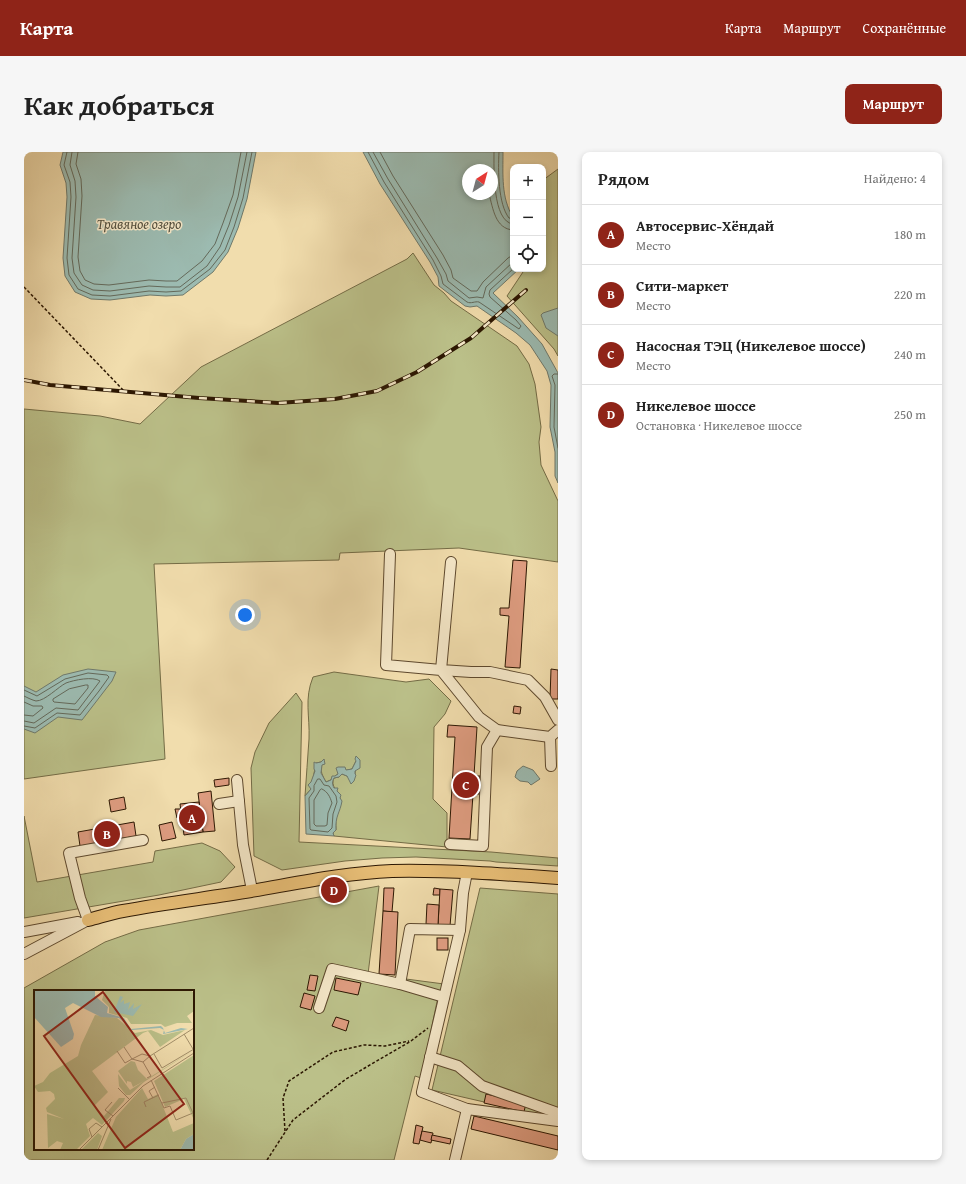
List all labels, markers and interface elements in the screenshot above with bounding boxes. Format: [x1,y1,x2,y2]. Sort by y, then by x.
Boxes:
text: Карта [20,14,73,42]
text: Карта [725,18,761,38]
text: Маршрут [783,18,841,38]
text: Сохранённые [863,18,946,38]
text: Как добраться [24,84,214,125]
button: Маршрут [845,84,942,124]
north arrow [462,164,498,200]
map controls [510,164,546,272]
button: + [510,164,546,200]
text: Рядом [598,166,649,191]
text: Найдено: 4 [864,169,926,188]
button: − [510,200,546,236]
water label: Травяное озеро [97,214,181,234]
text: Автосервис-Хёндай [636,215,774,236]
text: A [607,225,615,244]
text: 180 m [894,225,926,244]
button: locate [510,236,546,272]
text: Место [636,236,671,255]
text: Сити-маркет [636,275,728,296]
text: B [607,285,615,304]
text: 220 m [894,285,926,304]
text: Место [636,296,671,315]
text: Насосная ТЭЦ (Никелевое шоссе) [636,335,866,356]
text: C [607,345,615,364]
text: 240 m [894,345,926,364]
text: Место [636,356,671,375]
text: Никелевое шоссе [636,395,756,416]
text: D [607,405,615,424]
text: 250 m [894,405,926,424]
text: Остановка · Никелевое шоссе [636,416,802,435]
your location [235,605,255,625]
pin: C [453,770,479,800]
pin: A [179,803,205,833]
pin: B [94,819,120,849]
pin: D [321,875,347,905]
inset map [34,990,194,1150]

